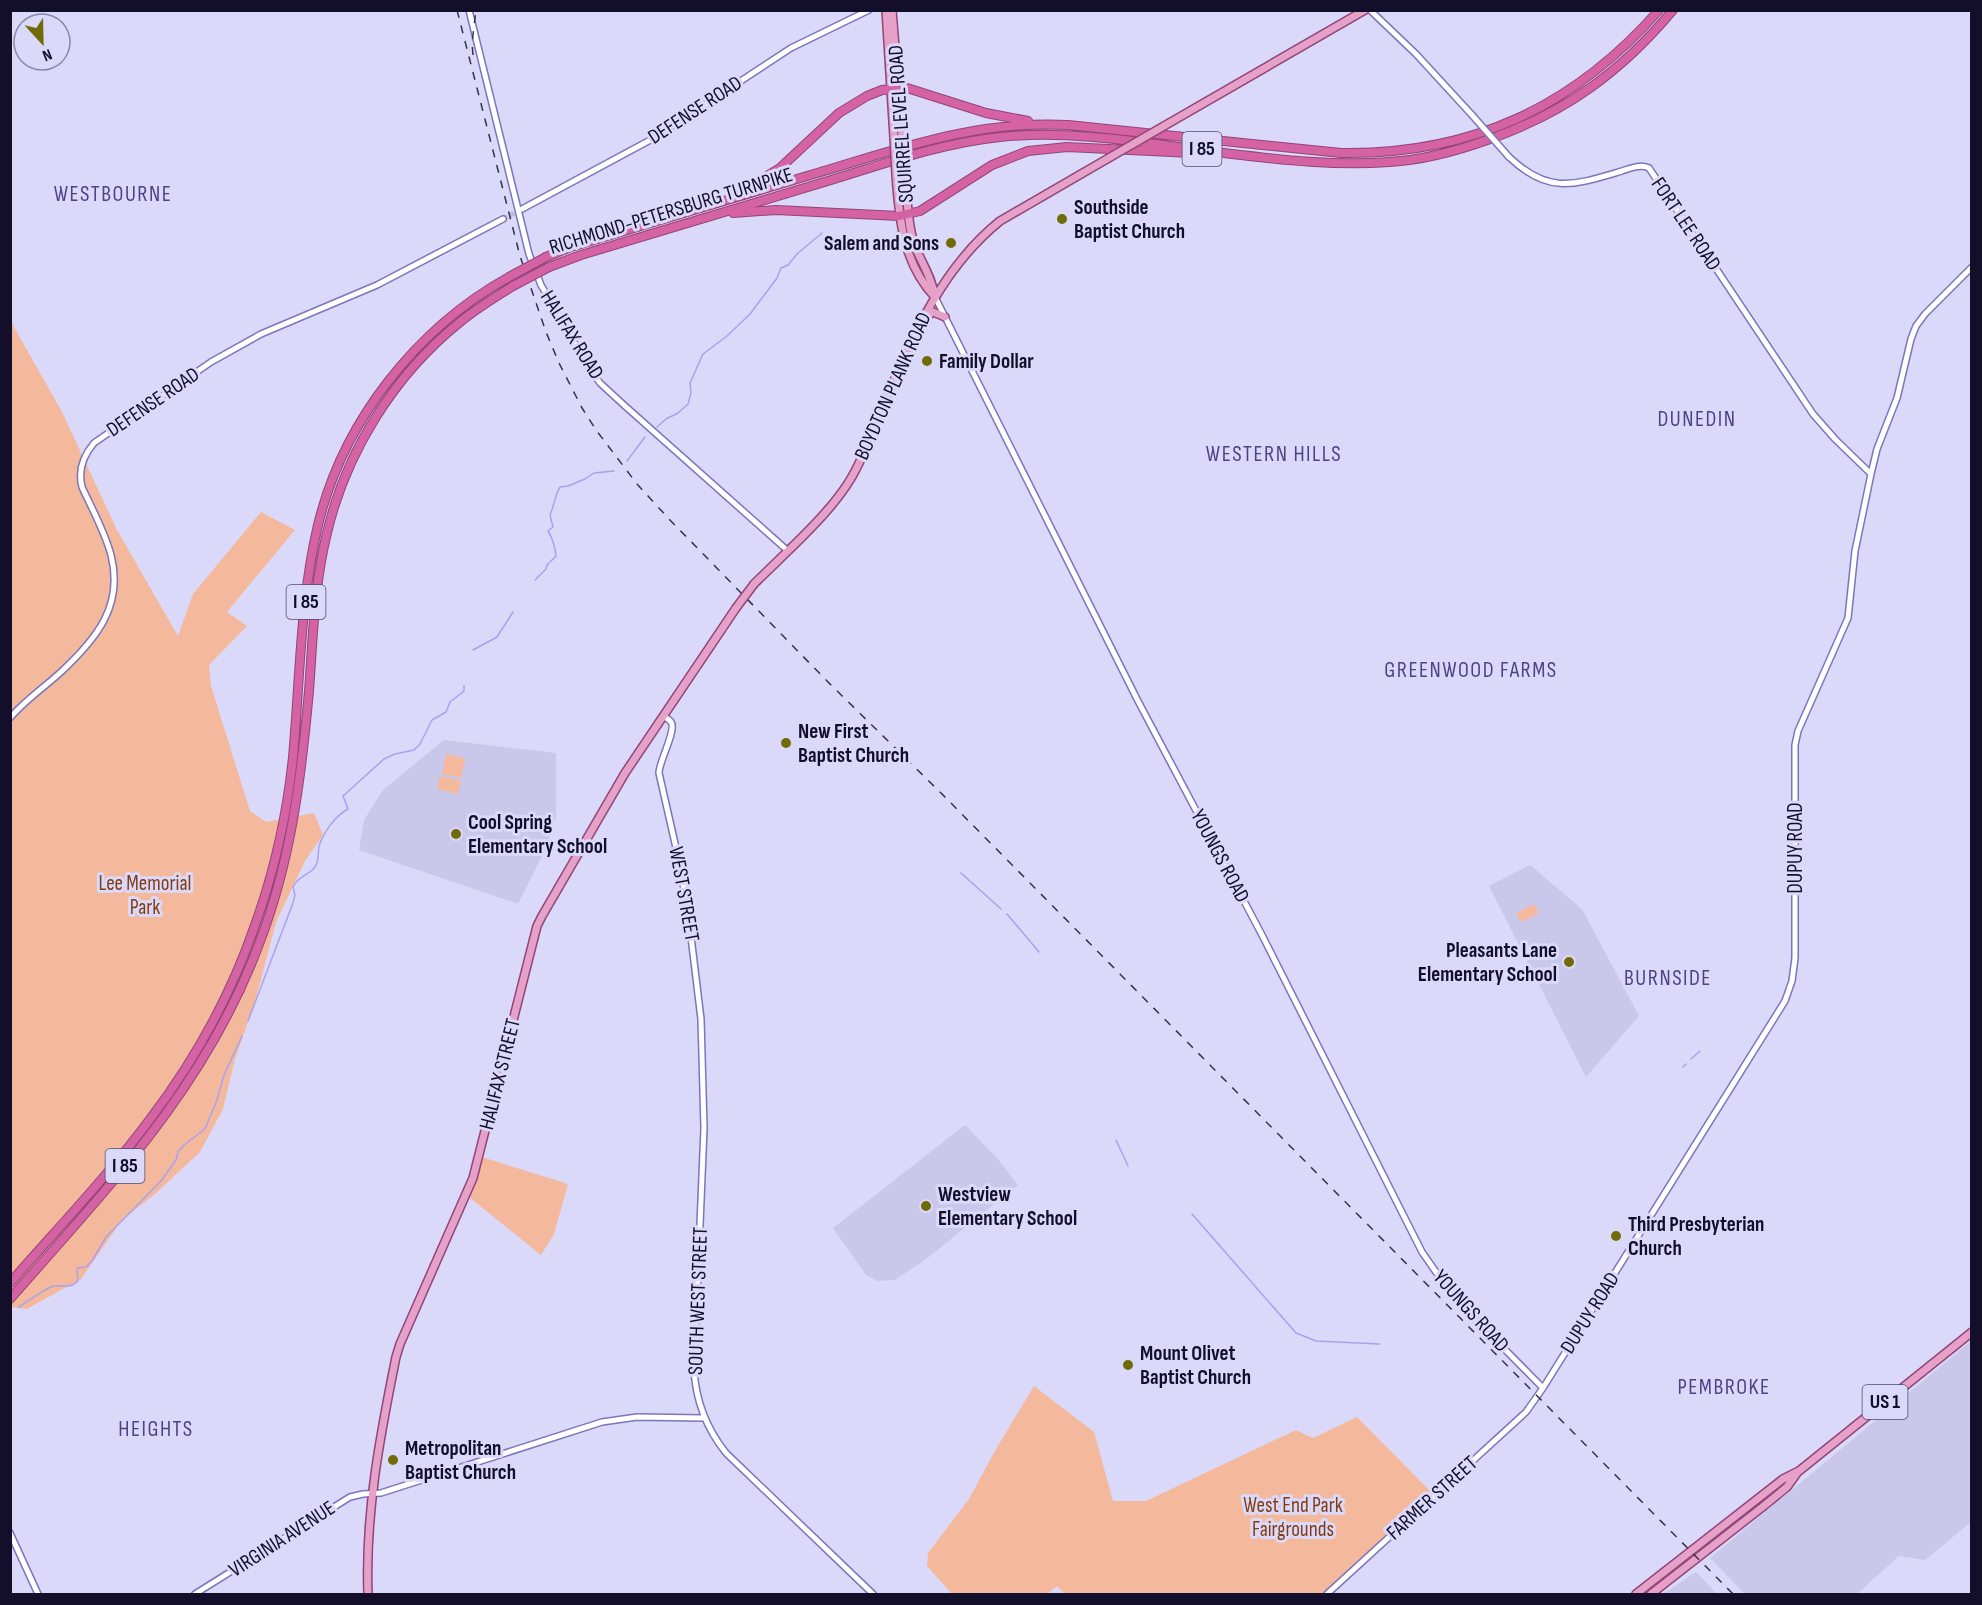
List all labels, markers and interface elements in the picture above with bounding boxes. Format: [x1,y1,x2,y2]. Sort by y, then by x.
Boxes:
north arrow [12,12,72,72]
text: N [40,44,55,65]
street label: SQUIRREL LEVEL ROAD [883,44,919,204]
street label: DEFENSE ROAD [643,70,747,150]
road number: I 85 [1182,132,1222,166]
street label: RICHMOND-PETERSBURG TURNPIKE [546,162,796,260]
street label: FORT LEE ROAD [1646,173,1726,275]
district label: WESTBOURNE [54,181,172,208]
place label: Southside Baptist Church [1074,195,1185,244]
marker: Southside Baptist Church [1055,212,1069,226]
place label: Salem and Sons [824,231,939,256]
marker: Salem and Sons [944,236,958,250]
street label: HALIFAX ROAD [535,286,609,384]
street label: BOYDTON PLANK ROAD [849,308,937,464]
place label: Family Dollar [939,349,1034,374]
marker: Family Dollar [920,354,934,368]
street label: DEFENSE ROAD [102,362,204,442]
district label: DUNEDIN [1658,406,1737,433]
district label: WESTERN HILLS [1206,441,1342,468]
road number: I 85 [286,585,326,619]
district label: GREENWOOD FARMS [1384,657,1558,684]
place label: New First Baptist Church [798,719,909,768]
marker: New First Baptist Church [779,736,793,750]
street label: DUPUY ROAD [1783,802,1808,894]
street label: YOUNGS ROAD [1185,805,1255,907]
place label: Cool Spring Elementary School [468,810,607,859]
marker: Cool Spring Elementary School [449,827,463,841]
street label: WEST STREET [663,845,705,944]
park label: Lee Memorial Park [99,871,191,920]
place label: Pleasants Lane Elementary School [1418,938,1557,987]
marker: Pleasants Lane Elementary School [1562,955,1576,969]
district label: BURNSIDE [1624,965,1712,992]
street label: HALIFAX STREET [474,1015,526,1132]
road number: I 85 [106,1149,144,1183]
place label: Westview Elementary School [938,1182,1077,1231]
marker: Westview Elementary School [919,1199,933,1213]
place label: Third Presbyterian Church [1628,1212,1764,1261]
street label: SOUTH WEST STREET [683,1226,713,1375]
marker: Third Presbyterian Church [1609,1229,1623,1243]
street label: YOUNGS ROAD [1428,1265,1514,1357]
street label: DUPUY ROAD [1555,1268,1625,1358]
place label: Mount Olivet Baptist Church [1140,1341,1251,1390]
marker: Mount Olivet Baptist Church [1121,1358,1135,1372]
district label: PEMBROKE [1678,1374,1770,1401]
road number: US 1 [1862,1385,1908,1419]
district label: HEIGHTS [118,1416,194,1443]
place label: Metropolitan Baptist Church [405,1436,516,1485]
street label: FARMER STREET [1381,1450,1483,1545]
marker: Metropolitan Baptist Church [386,1453,400,1467]
park label: West End Park Fairgrounds [1243,1493,1343,1542]
street label: VIRGINIA AVENUE [224,1495,340,1583]

